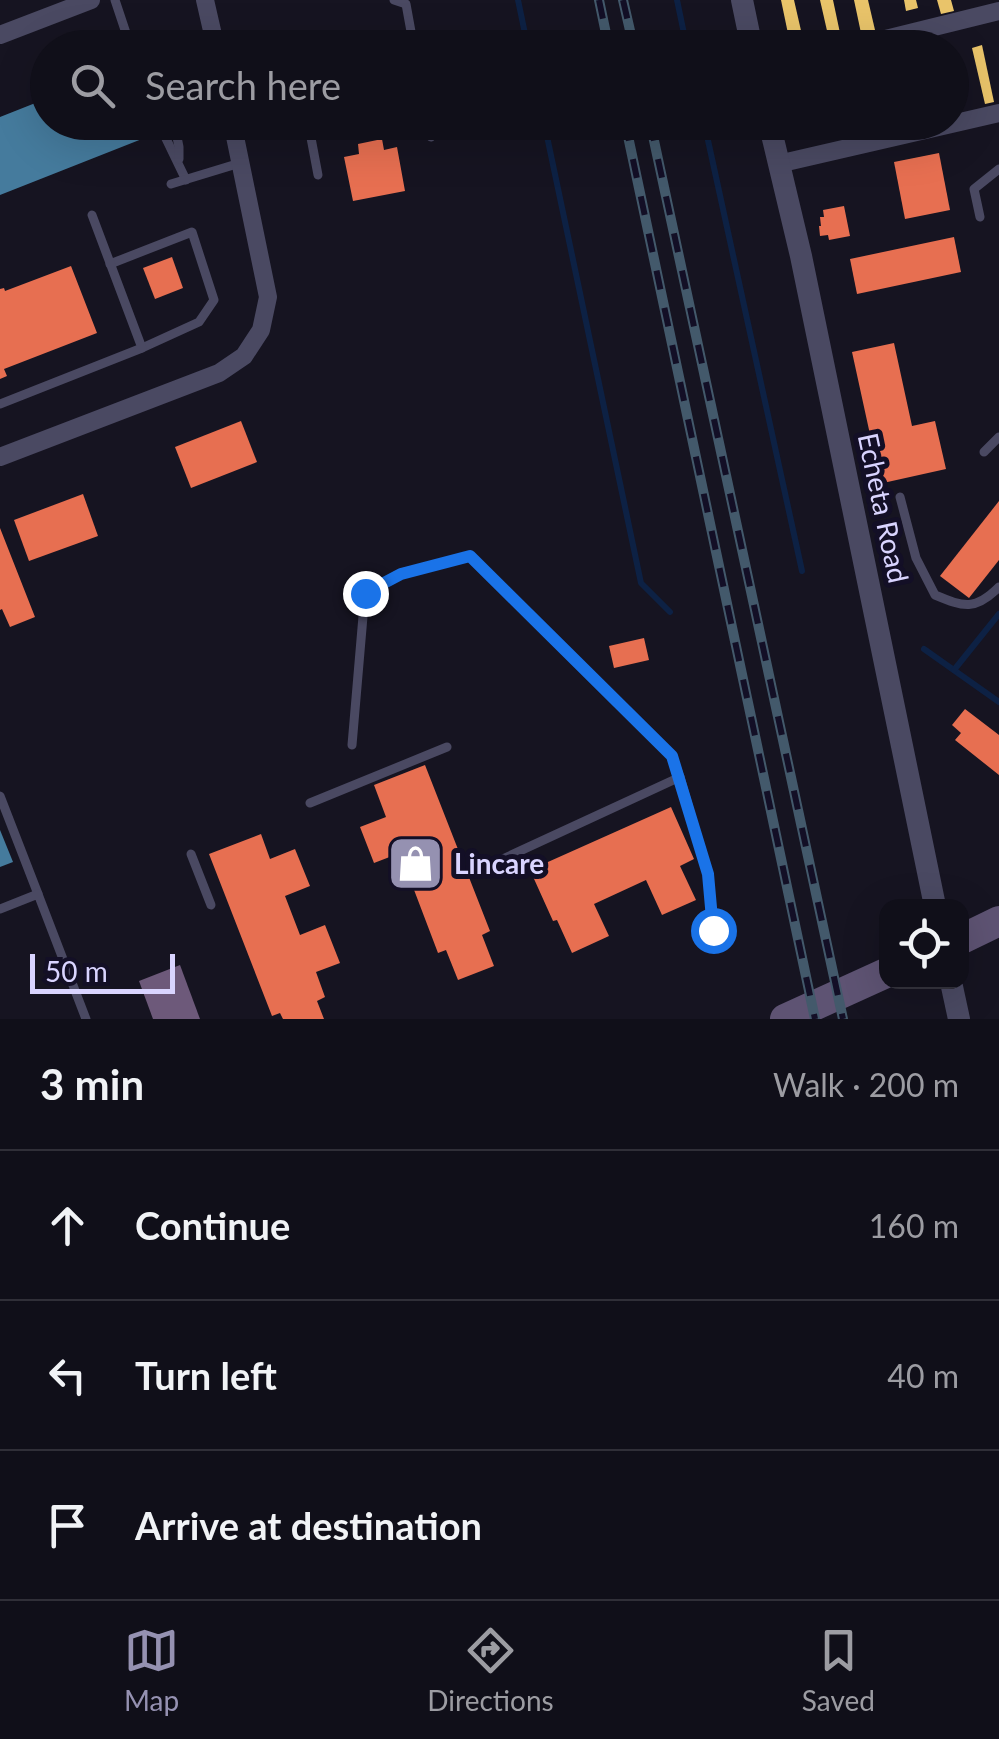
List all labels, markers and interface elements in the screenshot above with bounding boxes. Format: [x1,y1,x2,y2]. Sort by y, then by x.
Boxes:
search box [30,30,969,140]
icon: search [65,58,120,113]
text: Search here [145,62,341,108]
street label: Echeta Road [852,430,916,586]
route end [343,571,389,617]
shop icon: Lincare [385,834,445,894]
place label: Lincare [454,846,544,880]
map controls [879,899,969,989]
button: locate [879,899,969,989]
route start [691,908,737,954]
scale bar [30,949,175,994]
text: 50 m [45,954,108,988]
text: 3 min [40,1059,144,1109]
text: Walk · 200 m [773,1065,959,1104]
icon: ahead [40,1198,95,1253]
text: Continue [135,1202,290,1248]
text: 160 m [869,1206,959,1245]
icon: left [40,1348,95,1403]
text: Turn left [135,1352,277,1398]
text: 40 m [887,1356,959,1395]
icon: arrive [40,1498,95,1553]
text: Arrive at destination [135,1502,482,1548]
tab: Map [124,1623,179,1717]
tab: Directions [427,1623,554,1717]
tab: Saved [802,1623,875,1717]

